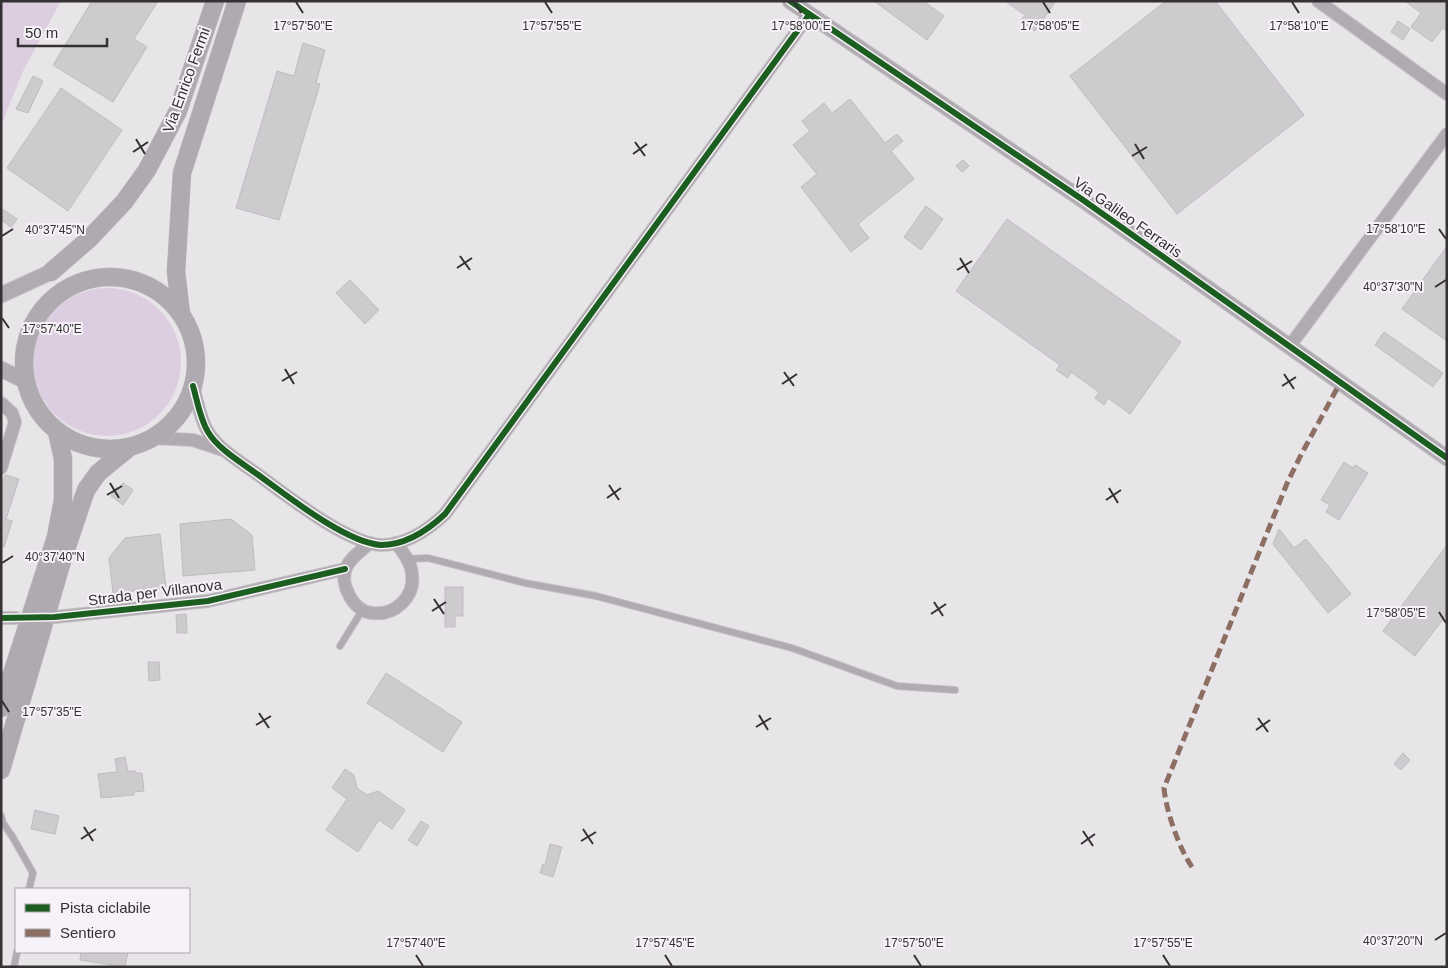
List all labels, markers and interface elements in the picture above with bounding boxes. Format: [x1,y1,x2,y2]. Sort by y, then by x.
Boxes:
scale bar [18,15,106,47]
text: 17°57'50"E [273,19,333,33]
text: 17°57'55"E [522,19,582,33]
text: 17°58'00"E [771,19,831,33]
text: 17°58'05"E [1020,19,1080,33]
text: 17°58'10"E [1269,19,1329,33]
text: 50 m [25,24,58,41]
street label: Via Enrico Fermi [159,25,213,135]
street label: Via Galileo Ferraris [1071,173,1185,261]
text: 17°58'10"E [1366,222,1426,236]
text: 40°37'45"N [25,223,85,237]
text: 40°37'30"N [1363,280,1423,294]
text: 17°57'40"E [22,322,82,336]
text: 40°37'40"N [25,550,85,564]
street label: Strada per Villanova [87,575,224,609]
text: 17°58'05"E [1366,606,1426,620]
text: 17°57'35"E [22,705,82,719]
legend [15,888,190,953]
text: Pista ciclabile [60,899,151,916]
text: Sentiero [60,924,116,941]
text: 40°37'20"N [1363,934,1423,948]
text: 17°57'40"E [386,936,446,950]
text: 17°57'45"E [635,936,695,950]
text: 17°57'50"E [884,936,944,950]
text: 17°57'55"E [1133,936,1193,950]

